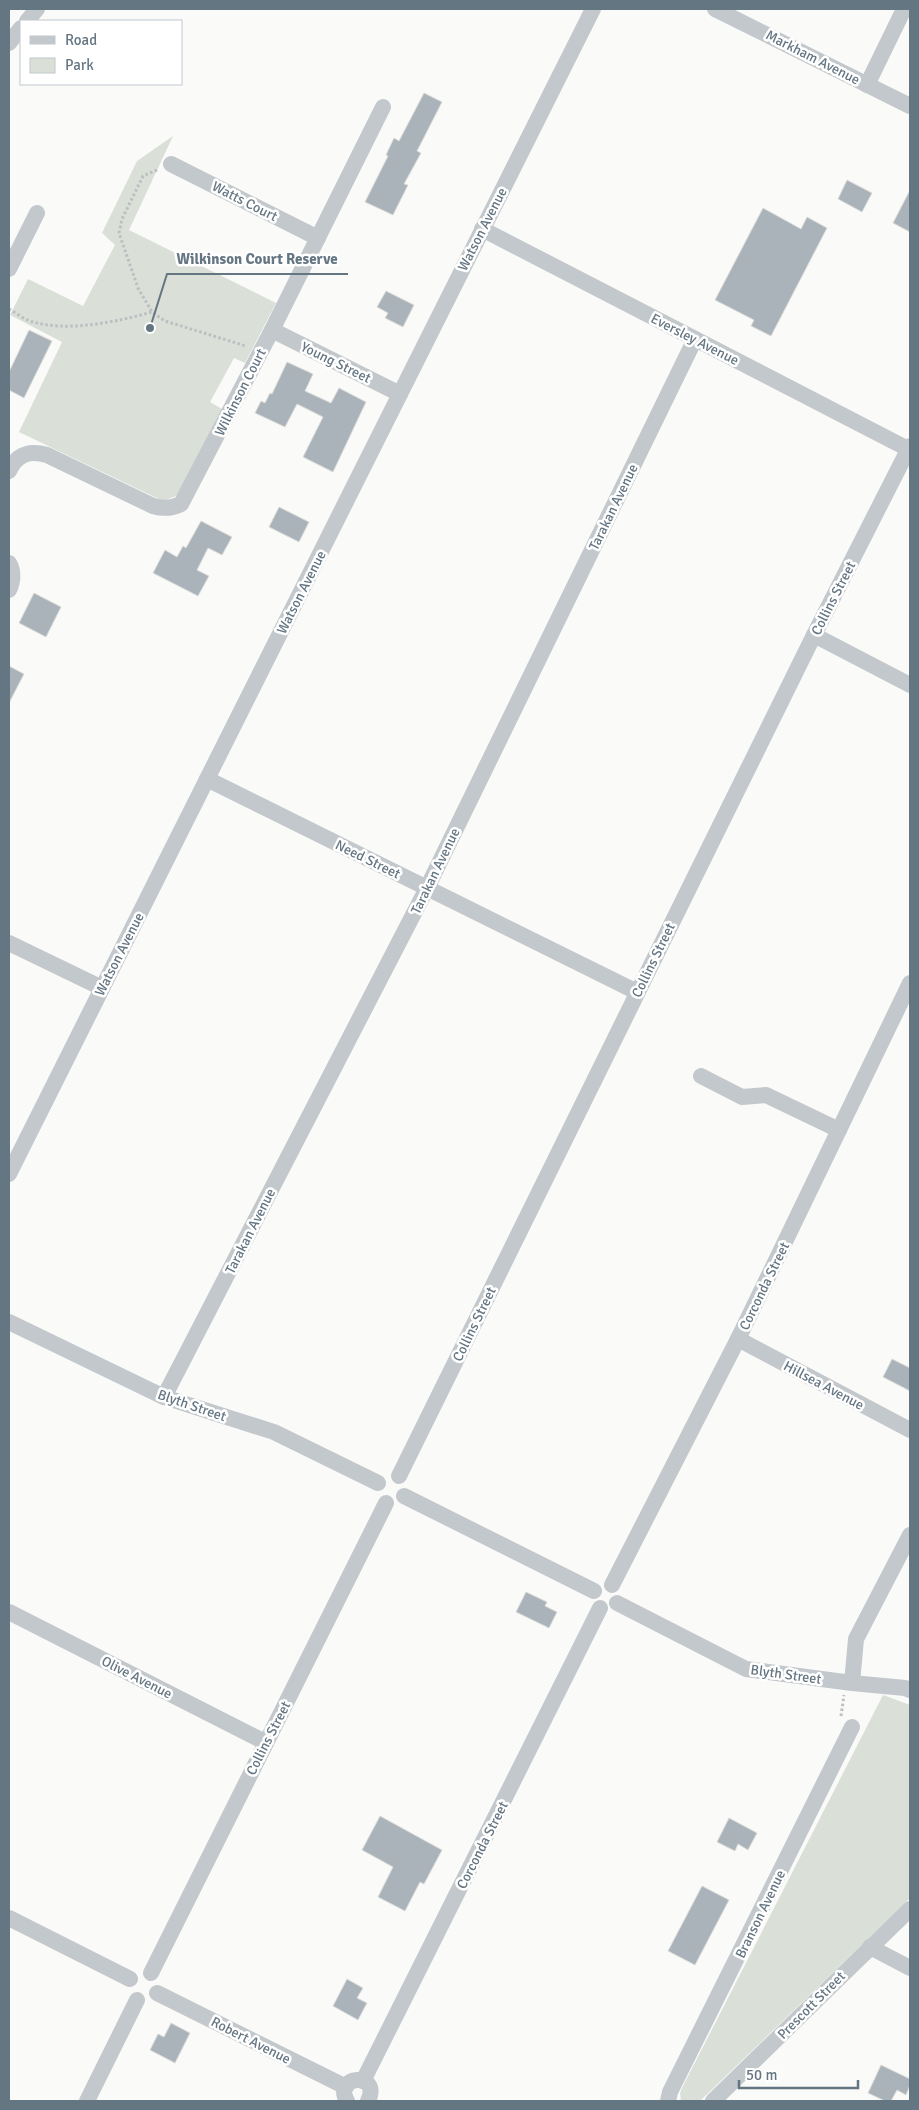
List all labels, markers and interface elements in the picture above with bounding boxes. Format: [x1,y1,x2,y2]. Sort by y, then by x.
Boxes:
legend [20,20,182,85]
street label: Markham Avenue [763,26,863,88]
text: Road [65,31,97,49]
text: Park [65,56,94,74]
street label: Watts Court [209,178,280,225]
street label: Watson Avenue [454,185,511,274]
callout: Wilkinson Court Reserve [167,244,348,274]
text: Wilkinson Court Reserve [176,250,338,268]
street label: Eversley Avenue [648,310,742,369]
street label: Young Street [298,338,374,387]
street label: Wilkinson Court [211,346,270,439]
street label: Tarakan Avenue [585,461,642,553]
street label: Watson Avenue [273,548,330,637]
street label: Collins Street [808,558,859,638]
street label: Tarakan Avenue [407,825,464,917]
street label: Need Street [332,836,403,883]
street label: Watson Avenue [91,910,148,999]
street label: Collins Street [628,920,679,1000]
street label: Tarakan Avenue [222,1186,279,1277]
street label: Corconda Street [736,1239,793,1333]
street label: Collins Street [449,1284,500,1364]
street label: Hillsea Avenue [781,1357,867,1414]
street label: Blyth Street [155,1386,228,1425]
street label: Olive Avenue [99,1652,175,1702]
street label: Blyth Street [749,1661,822,1688]
street label: Collins Street [243,1698,294,1778]
street label: Corconda Street [453,1799,512,1892]
street label: Branson Avenue [732,1867,789,1961]
street label: Prescott Street [774,1968,849,2043]
street label: Robert Avenue [208,2013,293,2068]
scale bar [739,2058,858,2090]
text: 50 m [746,2066,777,2084]

